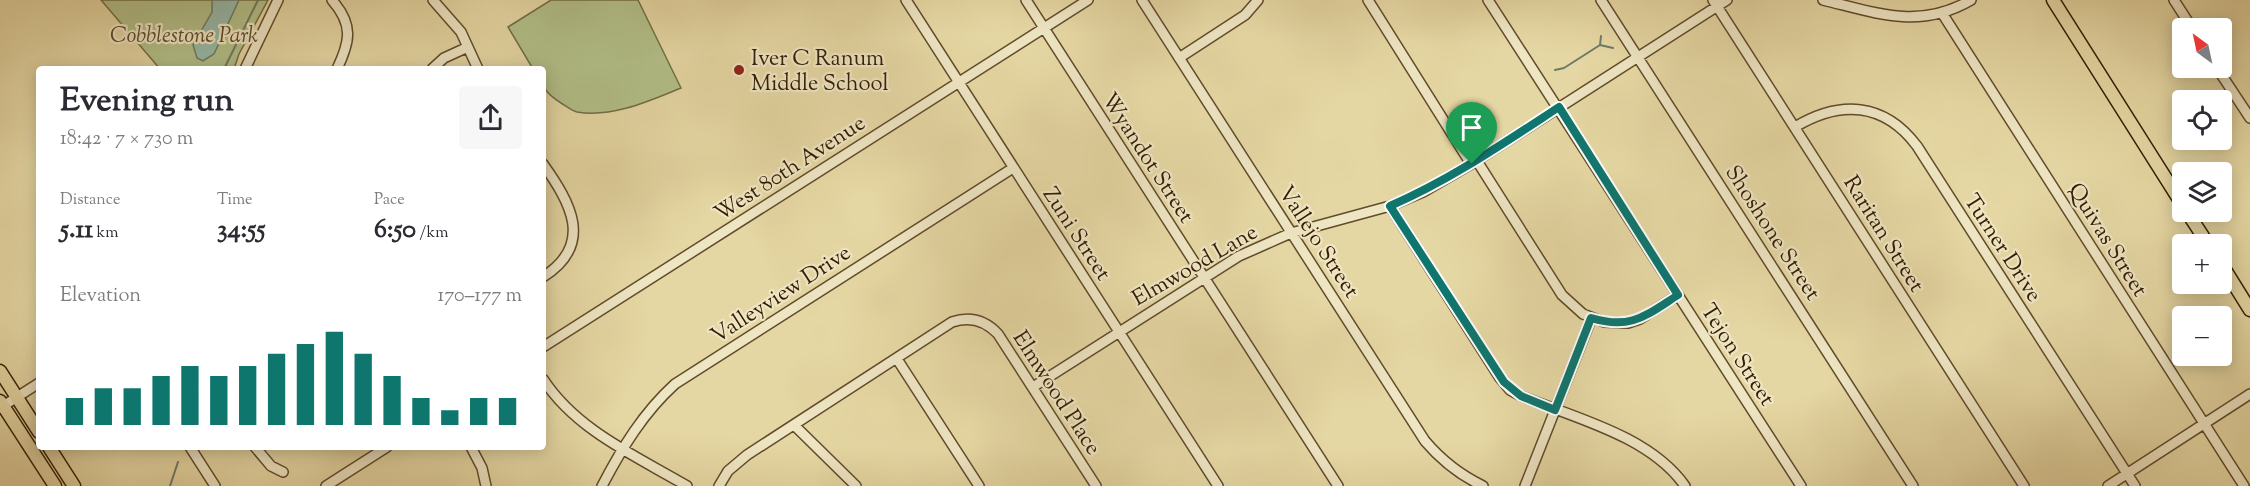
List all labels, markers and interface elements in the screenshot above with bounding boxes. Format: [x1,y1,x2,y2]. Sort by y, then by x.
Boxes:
north arrow [2172,18,2232,78]
map controls [2172,18,2232,366]
park label: Cobblestone Park [110,21,258,53]
place label: Iver C Ranum Middle School [751,44,889,101]
marker: Iver C Ranum Middle School [732,63,746,77]
text: Evening run [60,78,234,126]
button: share [459,86,522,149]
street label: Wyandot Street [1092,87,1201,231]
button: locate [2172,90,2232,150]
pin [1446,102,1497,164]
street label: West 80th Avenue [709,109,873,230]
icon: arrive [1455,111,1488,144]
text: 18:42 · 7 × 730 m [60,125,193,154]
street label: Shoshone Street [1716,160,1828,308]
button: layers [2172,162,2232,222]
street label: Raritan Street [1834,170,1931,300]
street label: Quivas Street [2059,177,2154,304]
street label: Vallejo Street [1269,180,1366,306]
street label: Zuni Street [1033,182,1118,288]
street label: Turner Drive [1954,188,2048,309]
text: Distance [60,189,120,212]
text: Time [217,189,253,212]
text: Pace [374,189,405,212]
text: 5.11 [60,212,93,249]
text: 34:55 [217,212,265,249]
text: 6:50 [374,212,416,249]
street label: Elmwood Lane [1127,218,1264,316]
text: km [93,222,119,245]
text: /km [416,222,448,245]
button: + [2172,234,2232,294]
street label: Valleyview Drive [705,238,858,353]
text: Elevation [60,282,141,311]
text: 170–177 m [438,282,522,311]
street label: Tejon Street [1691,298,1782,413]
button: − [2172,306,2232,366]
street label: Elmwood Place [1003,325,1108,462]

